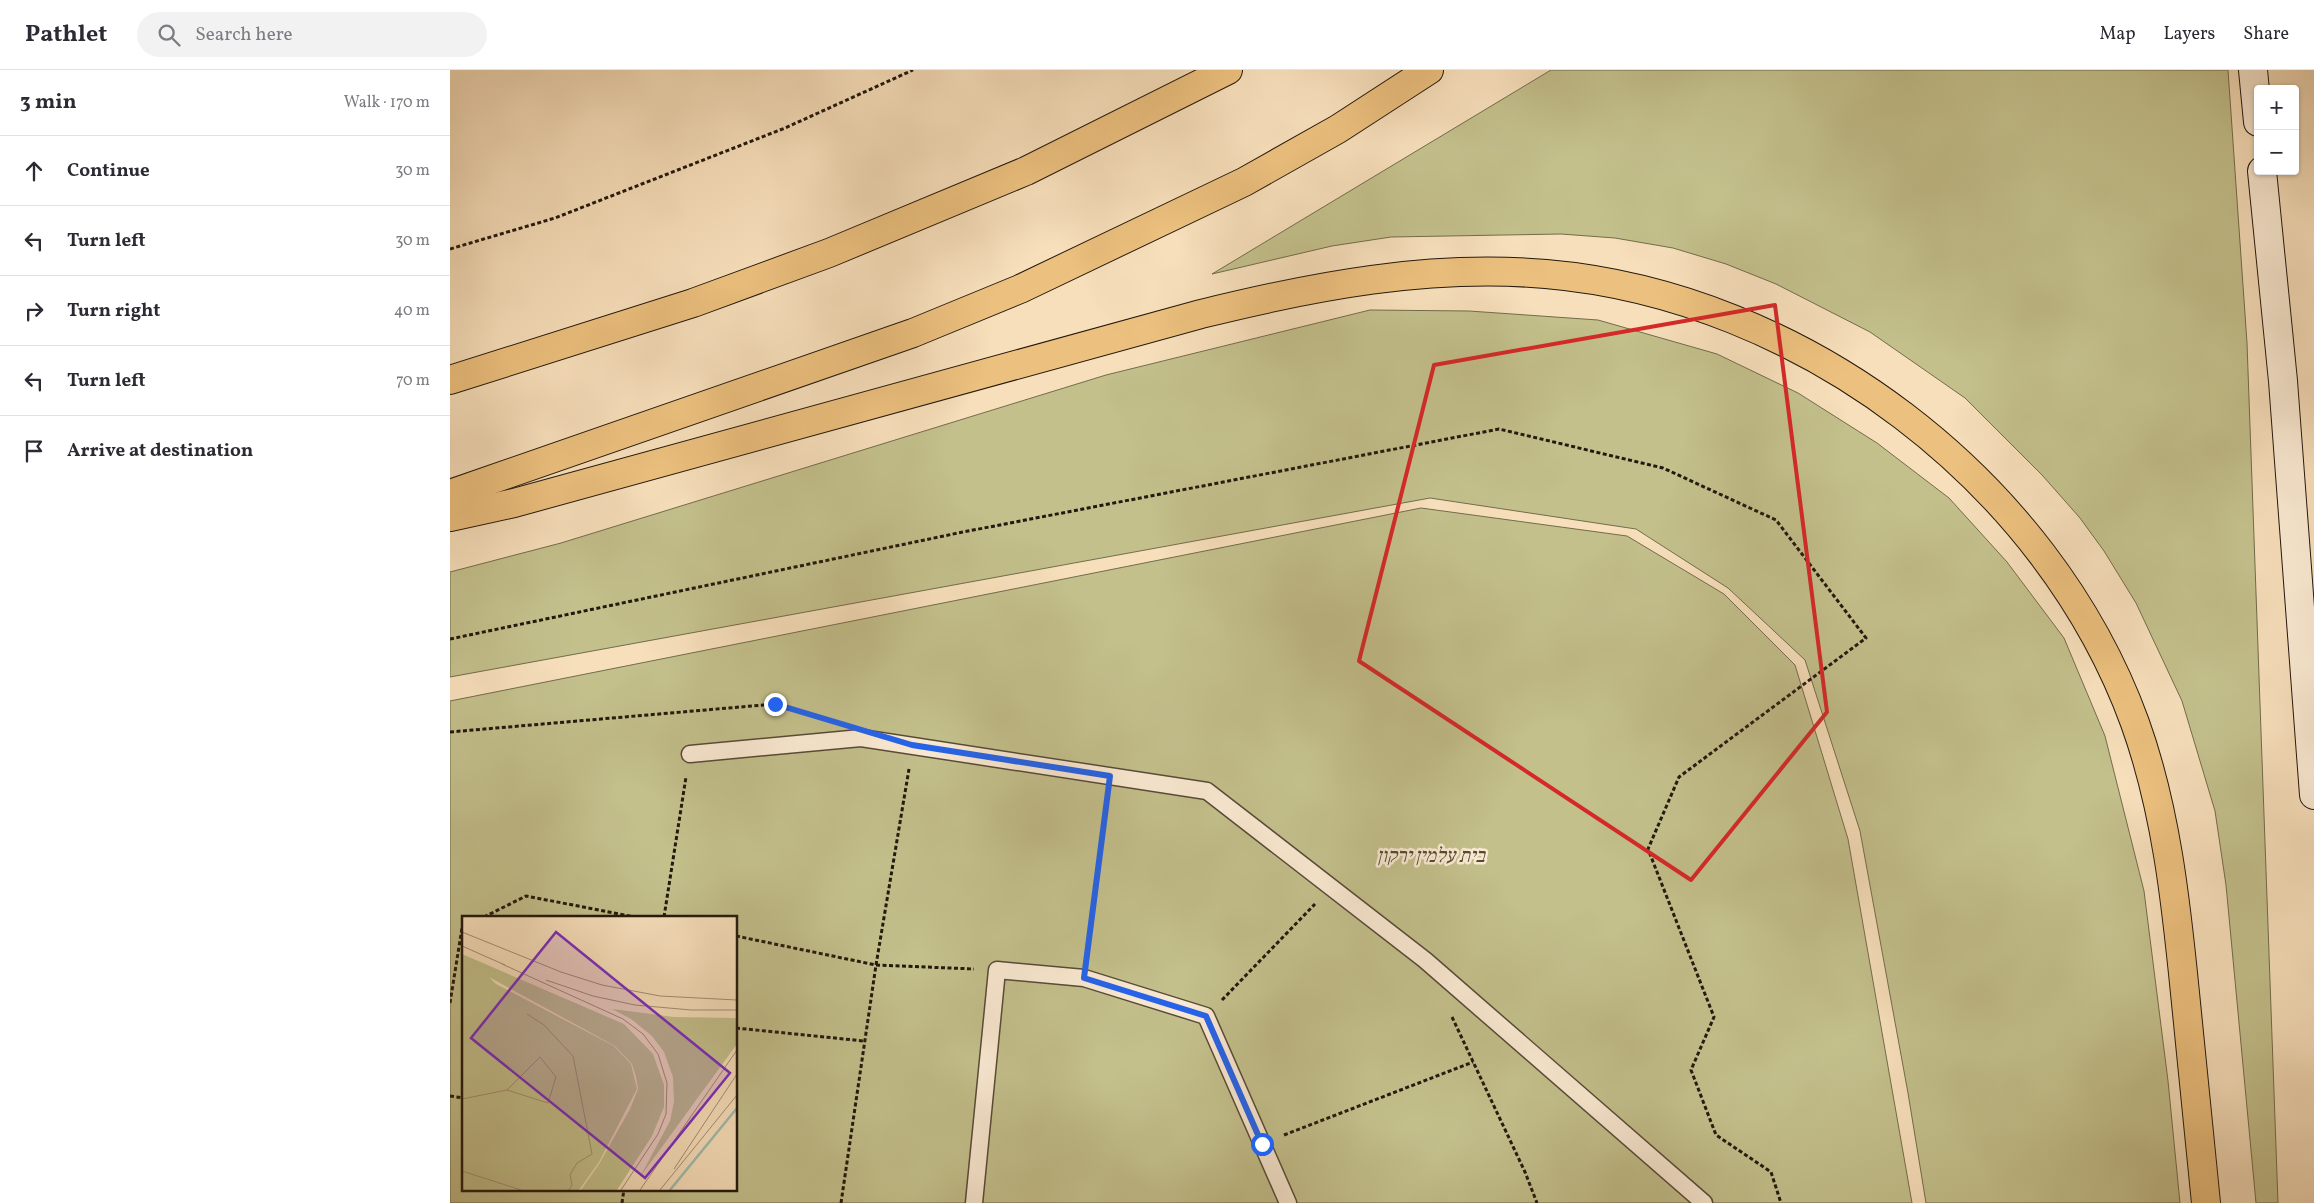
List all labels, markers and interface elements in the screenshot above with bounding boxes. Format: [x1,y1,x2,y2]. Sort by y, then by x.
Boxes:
search box [137,12,487,57]
text: Pathlet [25,18,107,52]
icon: search [155,21,183,49]
text: Search here [195,22,293,48]
text: Map [2099,22,2135,47]
text: Layers [2163,22,2215,47]
text: Share [2243,22,2289,47]
map controls [2254,85,2299,175]
button: + [2254,85,2299,130]
text: 3 min [20,88,76,117]
text: Walk · 170 m [344,92,430,114]
button: − [2254,130,2299,175]
icon: ahead [20,157,48,185]
text: Continue [67,158,150,184]
text: 30 m [395,160,430,182]
icon: left [20,227,48,255]
text: Turn left [67,228,146,254]
text: 30 m [395,230,430,252]
icon: right [20,297,48,325]
text: Turn right [67,298,160,324]
text: 40 m [394,300,430,322]
icon: left [20,367,48,395]
text: Turn left [67,368,146,394]
text: 70 m [396,370,430,392]
icon: arrive [20,437,48,465]
text: Arrive at destination [67,438,253,464]
route end [764,693,787,716]
park label: בית עלמין ירקון [1377,843,1486,871]
inset map [462,916,738,1190]
route start [1251,1133,1274,1156]

